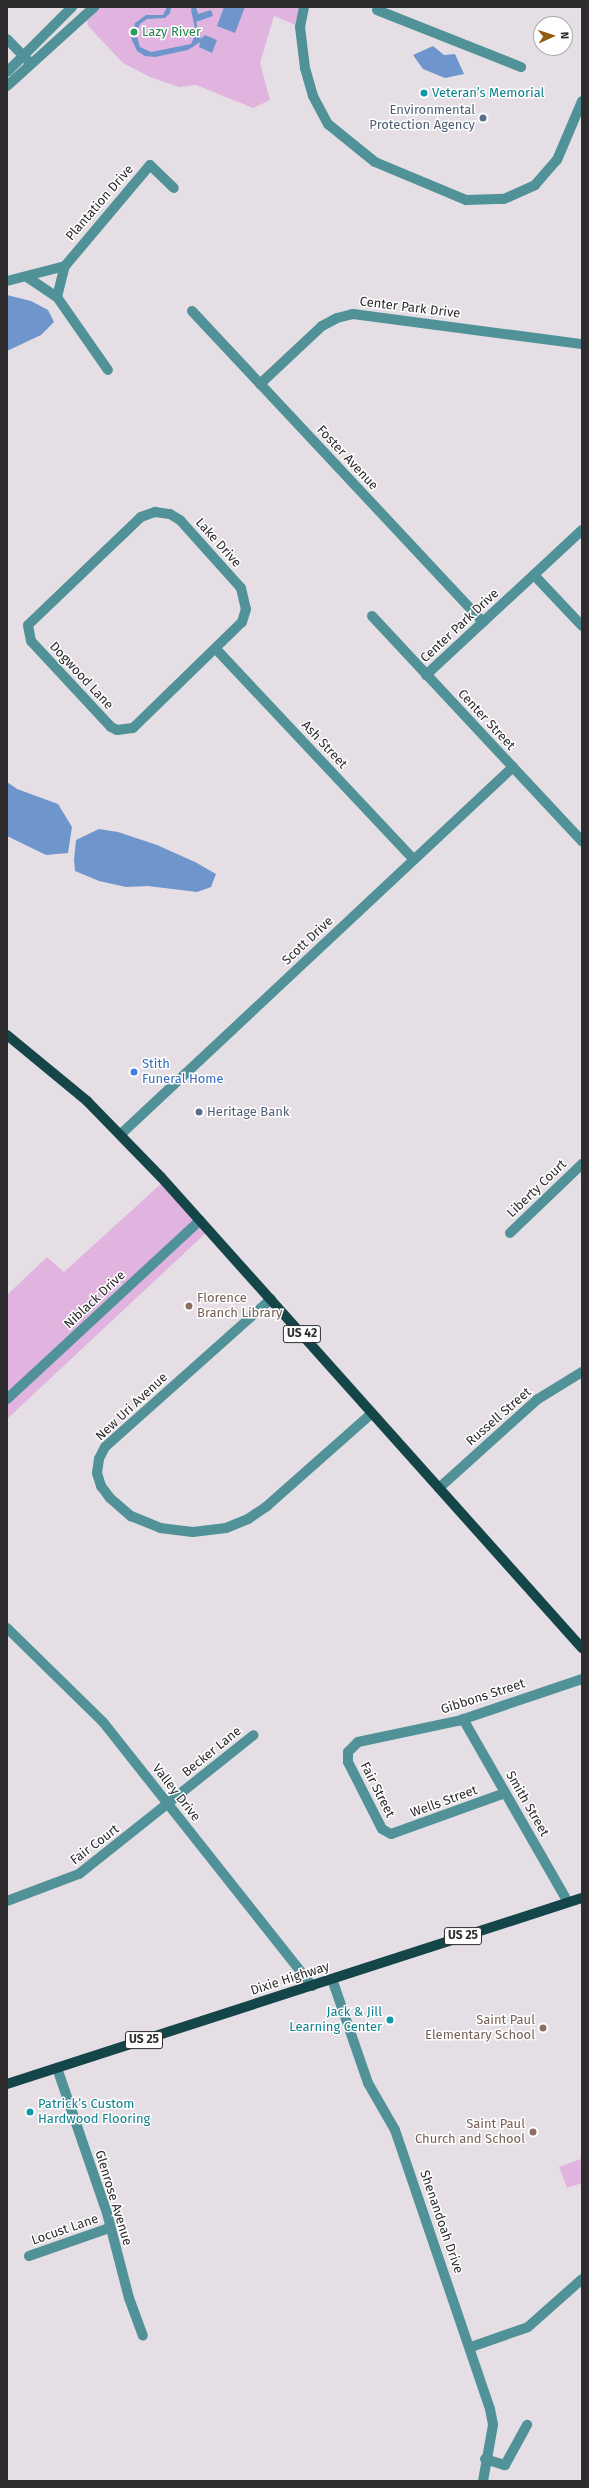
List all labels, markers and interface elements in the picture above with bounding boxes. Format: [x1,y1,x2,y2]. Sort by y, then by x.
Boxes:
north arrow [533,16,573,56]
place label: Lazy River [142,24,201,40]
marker: Lazy River [129,27,139,37]
text: N [558,31,571,39]
place label: Veteran’s Memorial [432,85,544,101]
marker: Veteran’s Memorial [419,88,429,98]
place label: Environmental Protection Agency [369,103,475,134]
marker: Environmental Protection Agency [478,113,488,123]
street label: Plantation Drive [63,162,137,244]
street label: Center Park Drive [359,294,461,322]
street label: Foster Avenue [313,422,381,494]
street label: Lake Drive [192,515,244,571]
street label: Center Park Drive [418,586,502,666]
street label: Dogwood Lane [46,639,116,713]
street label: Center Street [454,687,518,753]
street label: Ash Street [298,718,350,772]
street label: Scott Drive [279,913,337,969]
place label: Stith Funeral Home [142,1057,224,1088]
marker: Stith Funeral Home [129,1067,139,1077]
place label: Heritage Bank [207,1104,289,1120]
marker: Heritage Bank [194,1107,204,1117]
street label: Liberty Court [504,1157,570,1221]
street label: Niblack Drive [61,1268,129,1332]
place label: Florence Branch Library [197,1291,282,1322]
marker: Florence Branch Library [184,1301,194,1311]
road number: US 42 [282,1324,322,1344]
street label: New Uri Avenue [93,1370,171,1444]
street label: Russell Street [463,1385,535,1449]
street label: Gibbons Street [439,1676,527,1718]
street label: Becker Lane [179,1723,245,1781]
street label: Fair Street [356,1760,398,1820]
street label: Valley Drive [149,1761,203,1825]
street label: Smith Street [502,1769,552,1839]
street label: Wells Street [408,1783,480,1821]
street label: Fair Court [68,1822,122,1868]
road number: US 25 [443,1926,483,1946]
street label: Dixie Highway [249,1959,331,1999]
place label: Jack & Jill Learning Center [289,2005,382,2036]
place label: Saint Paul Elementary School [425,2013,535,2044]
marker: Jack & Jill Learning Center [385,2015,395,2025]
marker: Saint Paul Elementary School [538,2023,548,2033]
road number: US 25 [124,2030,164,2050]
place label: Patrick’s Custom Hardwood Flooring [38,2097,150,2128]
marker: Patrick’s Custom Hardwood Flooring [25,2107,35,2117]
place label: Saint Paul Church and School [415,2117,525,2148]
marker: Saint Paul Church and School [528,2127,538,2137]
street label: Glenrose Avenue [91,2149,135,2247]
street label: Shenandoah Drive [416,2168,466,2276]
street label: Locust Lane [30,2211,100,2249]

